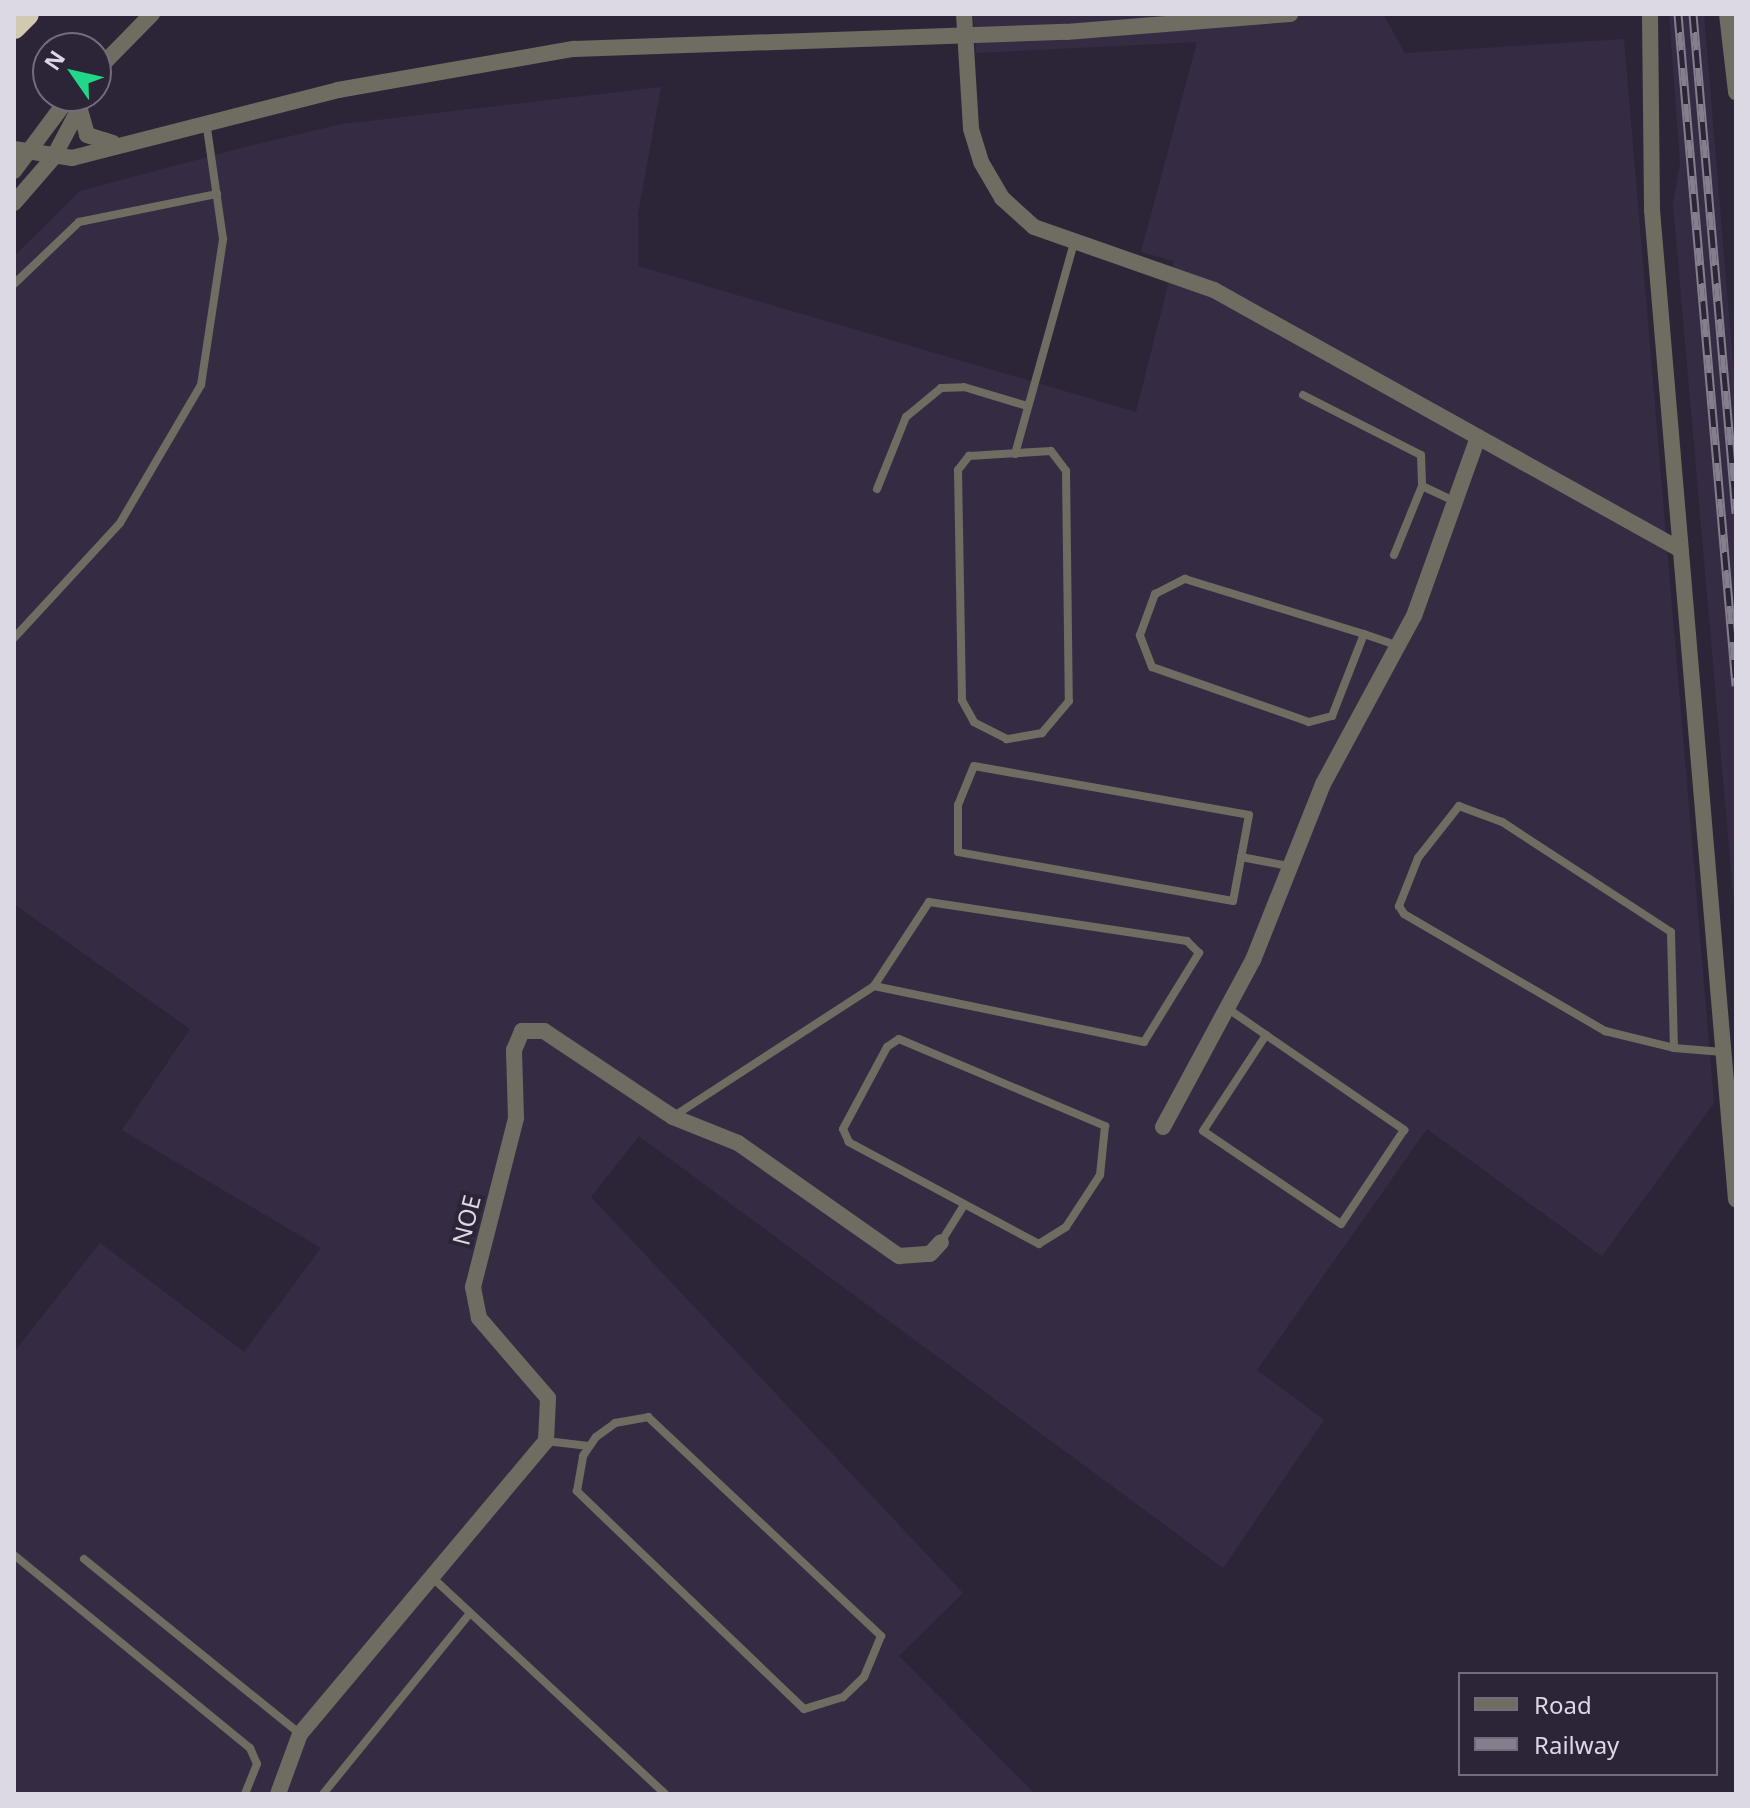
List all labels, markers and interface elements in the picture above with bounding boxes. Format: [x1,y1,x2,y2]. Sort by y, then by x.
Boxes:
north arrow [32,32,112,112]
text: N [36,44,71,76]
street label: NOE [446,1192,486,1248]
legend [1458,1672,1718,1776]
text: Road [1534,1688,1592,1721]
text: Railway [1534,1728,1619,1761]

